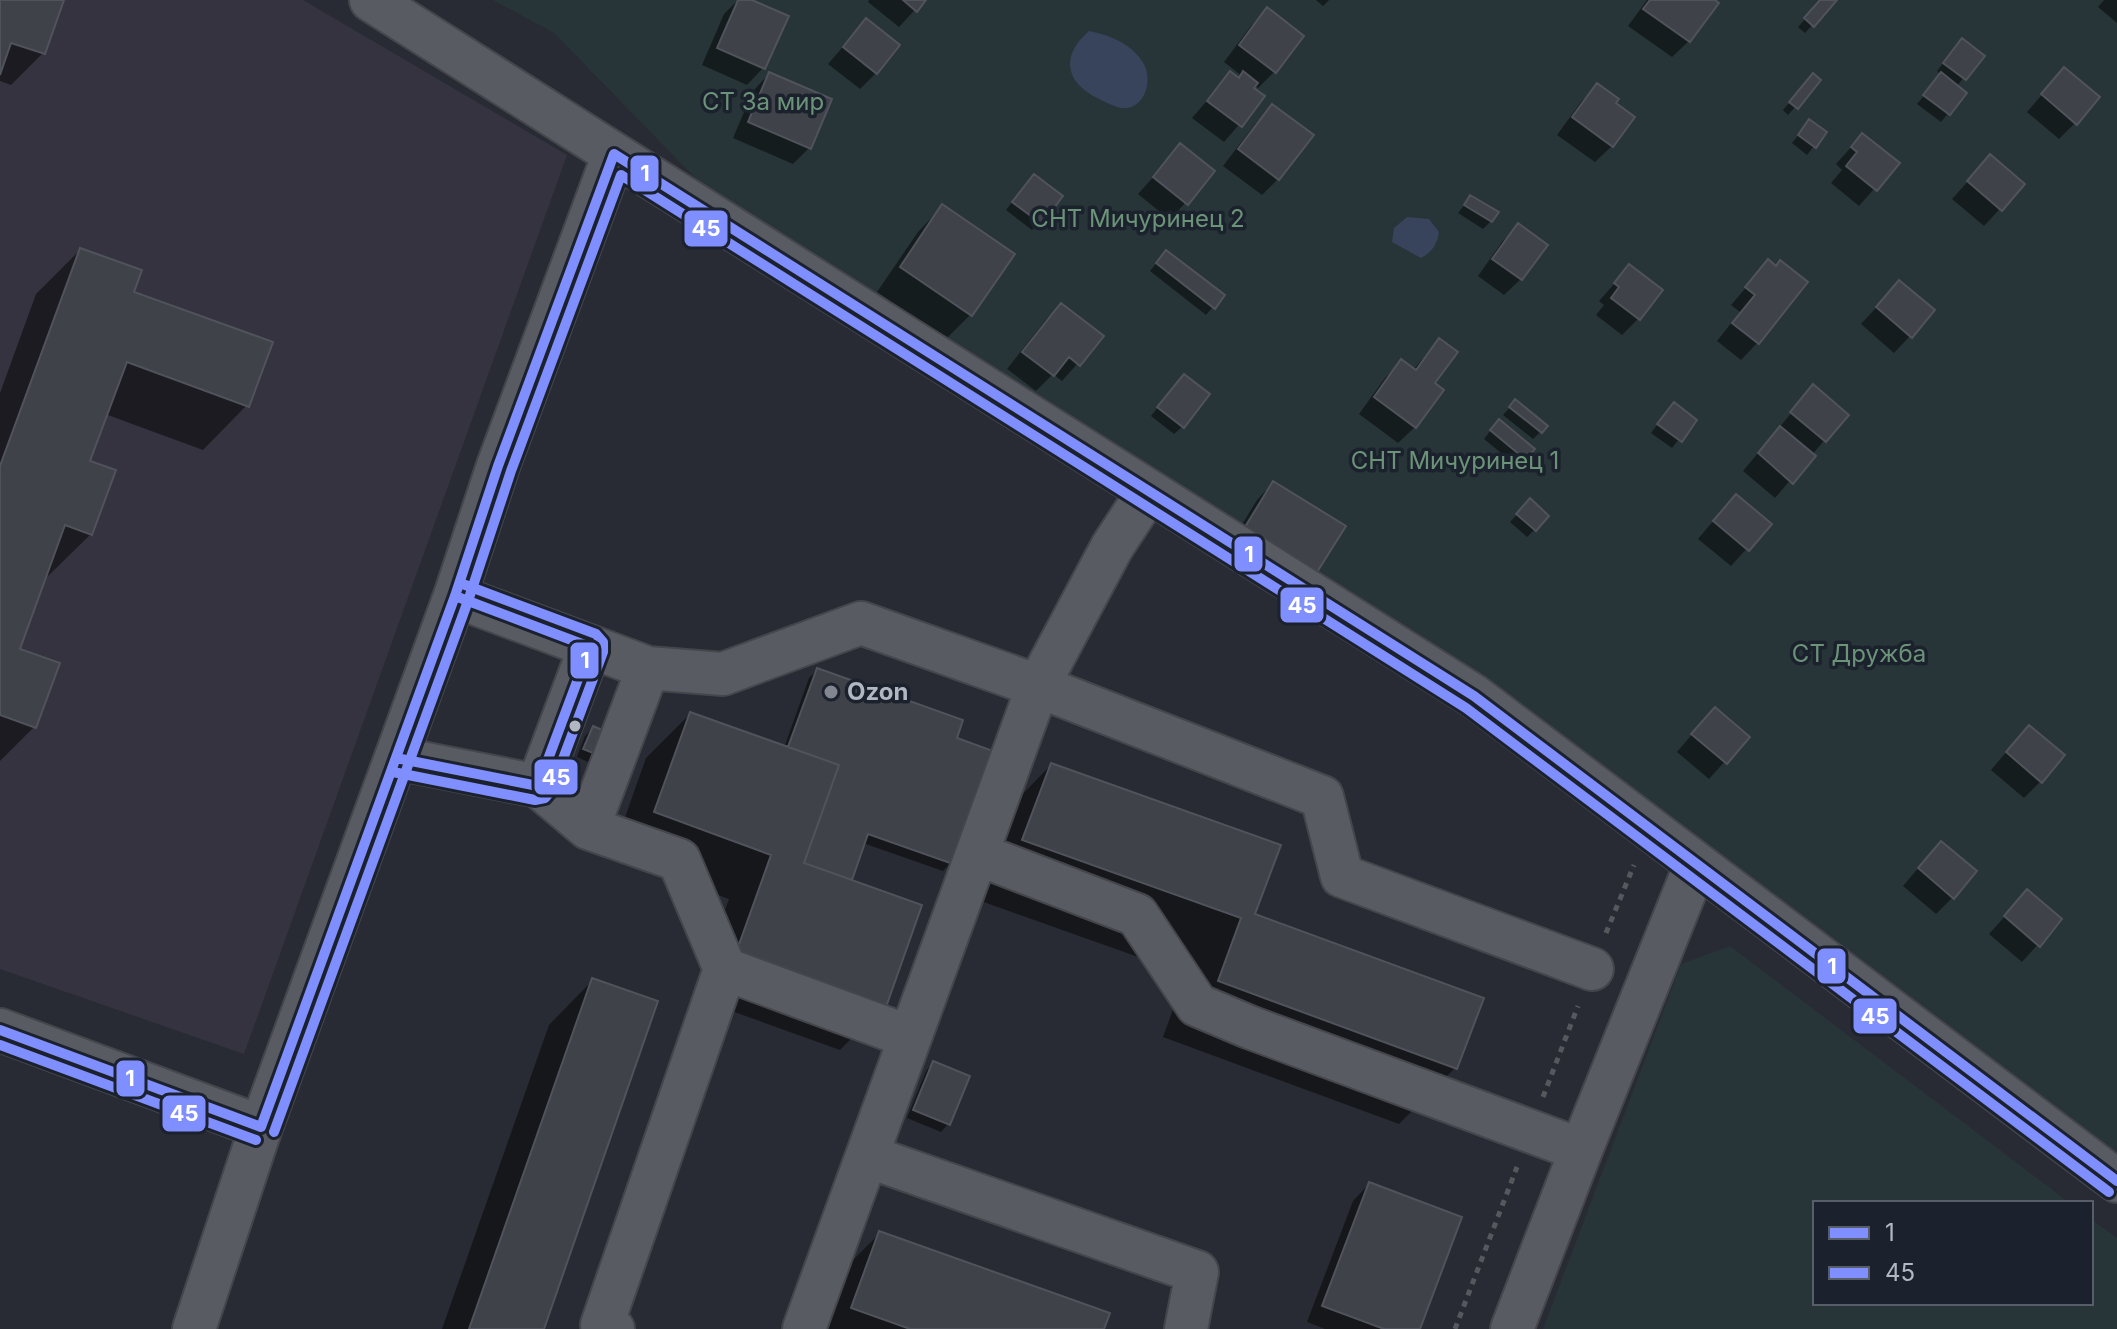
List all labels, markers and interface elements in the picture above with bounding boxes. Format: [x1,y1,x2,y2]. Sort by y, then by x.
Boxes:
park label: СТ За мир [702,87,824,116]
line badge: 1 [629,154,660,193]
text: 1 [640,160,650,186]
park label: СНТ Мичуринец 2 [1031,204,1245,233]
line badge: 45 [683,209,729,248]
text: 45 [692,215,720,241]
park label: СНТ Мичуринец 1 [1351,446,1559,475]
line badge: 1 [1233,535,1264,573]
text: 1 [1244,541,1254,567]
line badge: 45 [1279,586,1325,624]
text: 45 [1288,592,1316,618]
park label: СТ Дружба [1792,639,1926,668]
line badge: 1 [569,641,600,680]
text: 1 [580,647,590,673]
place label: Ozon [847,677,908,706]
marker: Ozon [822,683,840,701]
unlabelled marker [567,718,583,734]
line badge: 45 [533,758,579,796]
text: 45 [542,764,570,790]
line badge: 1 [1816,947,1847,985]
text: 1 [1827,953,1837,979]
line badge: 45 [1852,997,1898,1035]
text: 45 [1861,1003,1889,1029]
line badge: 1 [115,1059,146,1098]
text: 1 [125,1065,135,1091]
line badge: 45 [161,1094,207,1133]
text: 45 [170,1100,198,1126]
legend [1813,1201,2093,1305]
text: 1 [1885,1218,1895,1247]
text: 45 [1885,1258,1915,1287]

